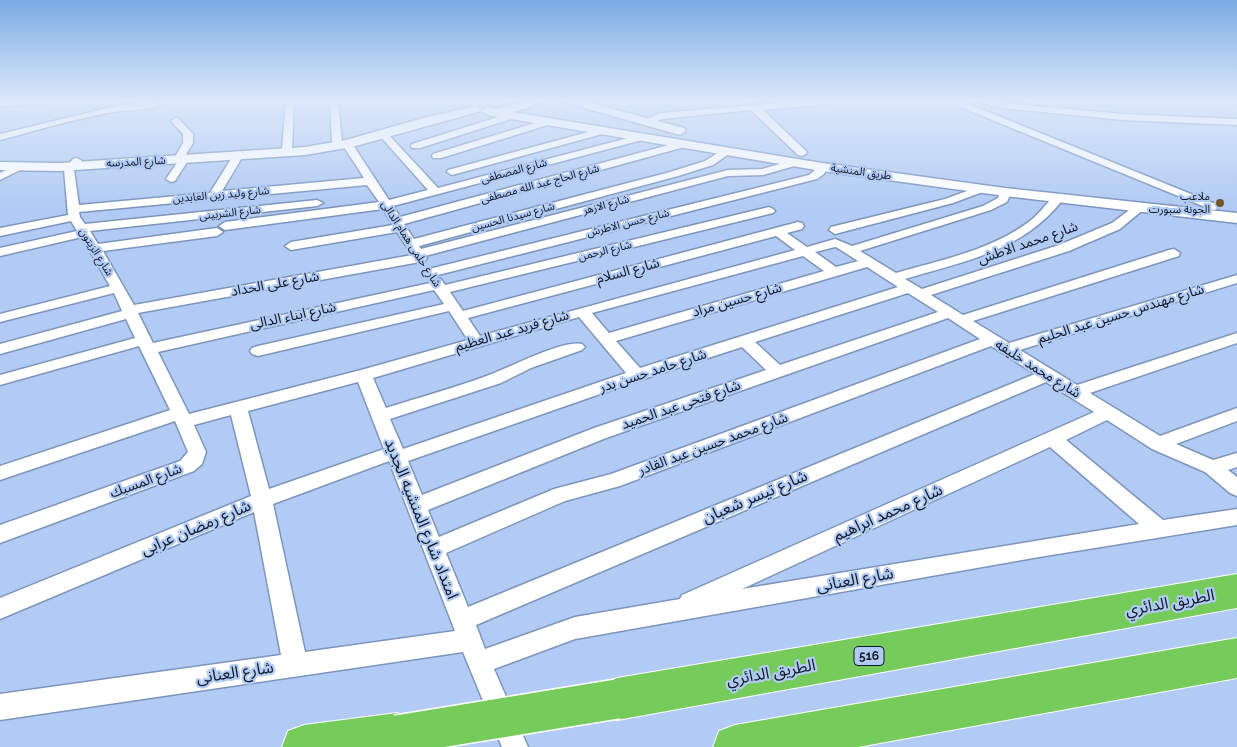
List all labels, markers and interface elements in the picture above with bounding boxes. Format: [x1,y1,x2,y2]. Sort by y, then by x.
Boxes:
street label: شارع المدرسه [106,154,166,170]
street label: شارع المصطفى [480,156,548,186]
street label: طريق المنشية [830,161,892,183]
street label: شارع الحاج عبد الله مصطفى [479,162,601,206]
street label: شارع وليد زين العابدين [172,184,270,206]
place label: ملاعب الجونة سبورت [1149,190,1210,216]
street label: شارع الازهر [581,192,631,218]
marker: ملاعب الجونة سبورت [1214,197,1226,209]
street label: شارع حلمى همام الدالى [378,198,444,290]
street label: شارع سيدنا الحسين [470,200,556,234]
street label: شارع الشربينى [198,203,262,223]
street label: شارع حسن الاطرش [585,206,671,240]
street label: شارع محمد الاطش [976,218,1080,268]
street label: شارع الزيتون [76,226,116,278]
street label: شارع الرحمن [577,238,633,264]
street label: شارع السلام [594,254,662,288]
street label: شارع على الحداد [230,268,320,300]
street label: شارع حسين مراد [690,279,784,321]
street label: شارع مهندس حسين عبد الحليم [1036,281,1206,347]
street label: شارع ابناء الدالى [248,299,338,333]
street label: شارع فريد عبد العظيم [453,307,571,355]
street label: شارع محمد خليفه [992,336,1084,402]
street label: شارع حامد حسن بدر [597,346,709,396]
street label: شارع فتحى عبد الحميد [619,377,743,433]
street label: شارع محمد حسين عبد القادر [636,409,790,479]
street label: امتداد شارع المنشيه الجديد [380,436,462,602]
street label: شارع المسبك [108,460,184,502]
street label: شارع تيسر شعبان [700,466,810,528]
street label: شارع محمد ابراهيم [830,480,946,546]
street label: شارع رمضان عرابى [138,496,254,560]
street label: شارع العنانى [815,564,895,596]
street label: الطريق الدائري [1124,586,1216,620]
road number: 516 [854,646,884,666]
street label: الطريق الدائري [725,656,817,690]
street label: شارع العنانى [195,658,275,688]

